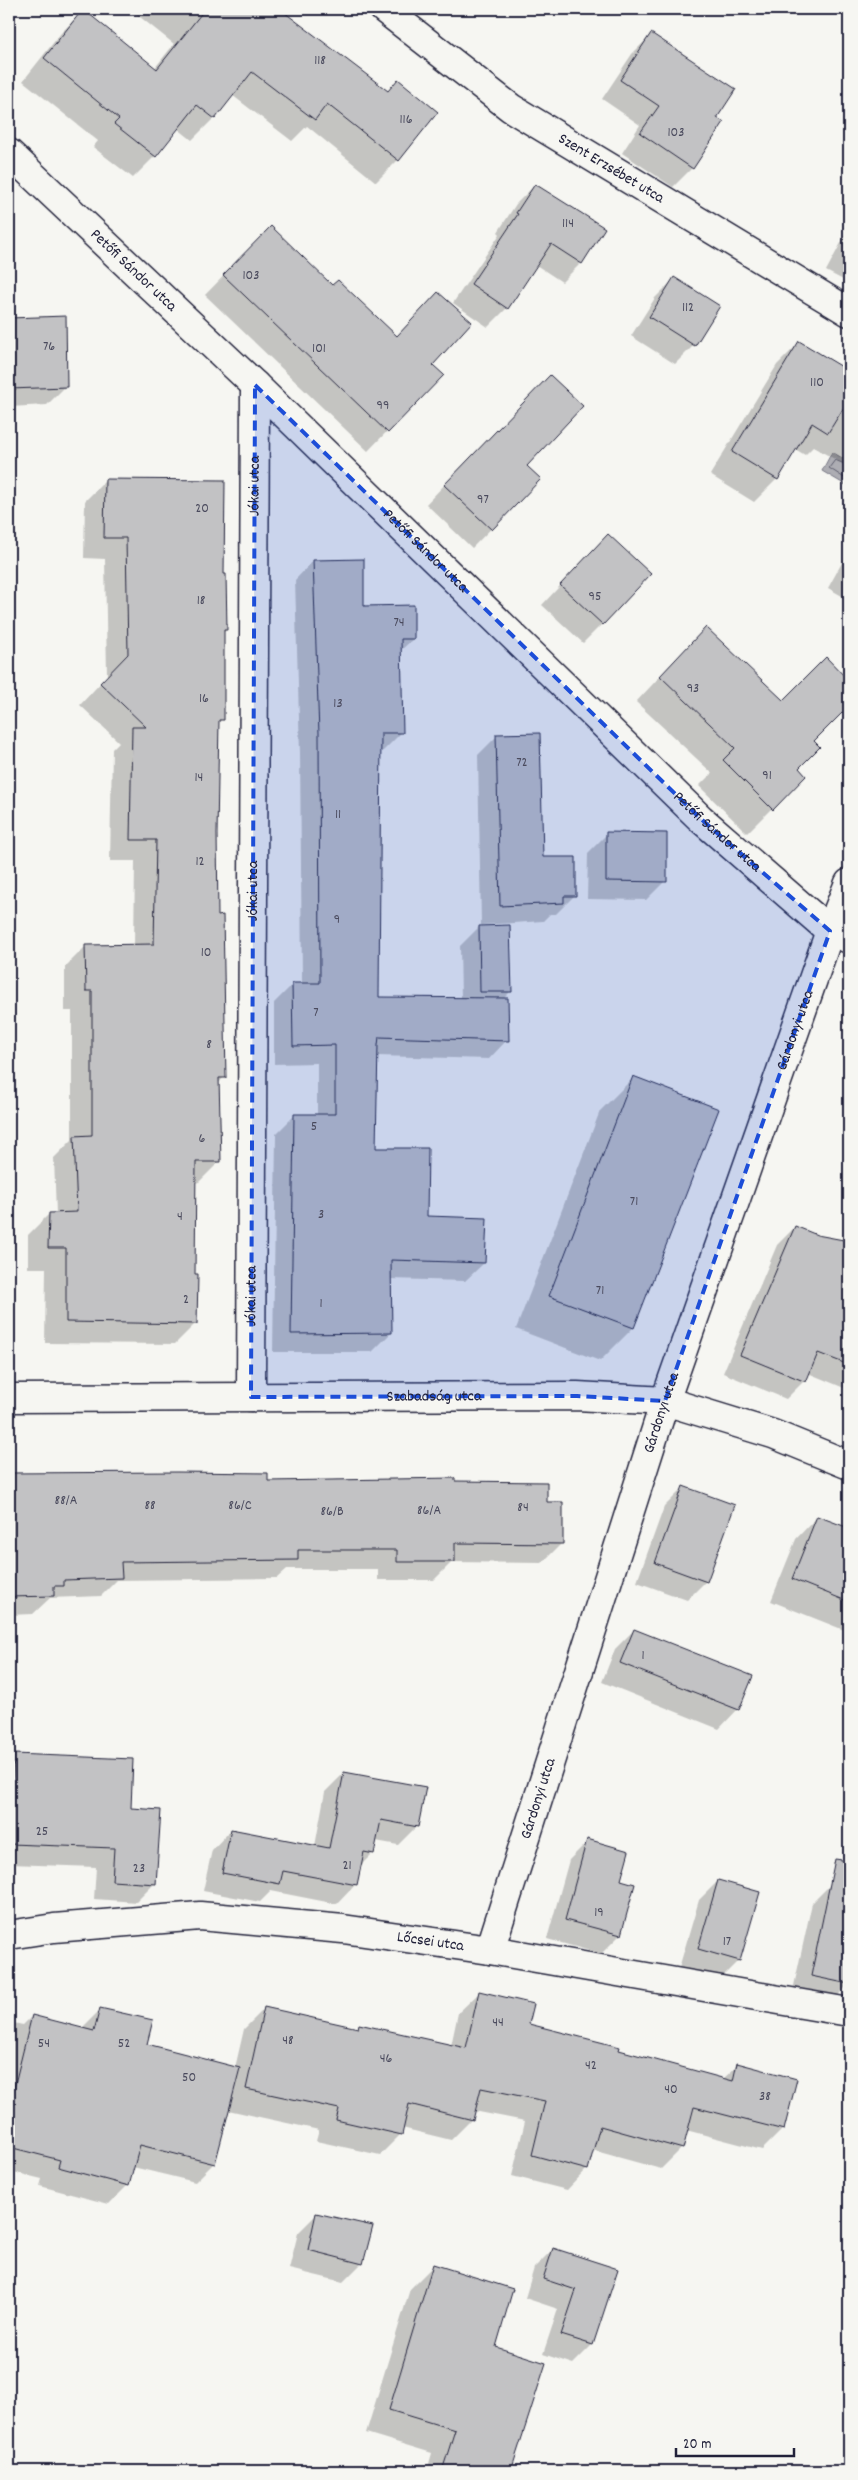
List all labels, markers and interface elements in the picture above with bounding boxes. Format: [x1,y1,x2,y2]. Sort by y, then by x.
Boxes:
house number: 118 [314,51,326,71]
house number: 116 [400,110,413,130]
house number: 103 [668,123,684,143]
street label: Szent Erzsébet utca [554,127,669,210]
house number: 114 [562,214,574,234]
street label: Petőfi Sándor utca [85,224,182,317]
house number: 103 [243,266,259,286]
house number: 112 [682,298,694,318]
house number: 76 [43,337,55,357]
house number: 101 [312,339,326,359]
house number: 110 [810,373,824,393]
house number: 99 [377,396,389,416]
street label: Jókai utca [243,455,266,516]
house number: 97 [477,490,489,510]
house number: 20 [195,499,209,519]
street label: Petőfi Sándor utca [377,504,474,598]
house number: 95 [589,587,601,607]
house number: 18 [197,591,206,611]
house number: 74 [393,613,405,633]
house number: 93 [687,679,699,699]
house number: 16 [199,689,209,709]
house number: 13 [333,694,343,714]
house number: 72 [516,753,528,773]
house number: 91 [762,766,772,786]
house number: 14 [195,768,203,788]
street label: Petőfi Sándor utca [668,786,767,878]
house number: 11 [335,805,341,825]
house number: 12 [195,852,205,872]
street label: Jókai utca [241,860,265,921]
house number: 9 [334,910,340,930]
house number: 10 [201,943,211,963]
street label: Gárdonyi utca [770,987,820,1074]
house number: 7 [313,1003,319,1023]
house number: 8 [206,1035,212,1055]
house number: 5 [311,1117,317,1137]
house number: 6 [199,1129,206,1149]
house number: 71 [630,1192,638,1212]
house number: 3 [318,1205,324,1225]
house number: 4 [177,1207,183,1227]
street label: Jókai utca [240,1265,263,1326]
house number: 71 [596,1281,604,1301]
house number: 2 [183,1290,189,1310]
house number: 1 [319,1294,323,1314]
street label: Gárdonyi utca [638,1369,686,1456]
street label: Szabadság utca [387,1385,482,1408]
house number: 88/A [55,1491,78,1511]
house number: 88 [144,1496,156,1516]
house number: 86/C [228,1496,252,1516]
house number: 84 [517,1498,529,1518]
house number: 86/A [417,1501,441,1521]
house number: 86/B [320,1502,344,1522]
house number: 1 [641,1646,645,1666]
street label: Gárdonyi utca [515,1755,562,1842]
house number: 25 [36,1822,48,1842]
house number: 21 [342,1856,352,1876]
house number: 23 [133,1859,145,1879]
house number: 19 [594,1903,604,1923]
street label: Lőcsei utca [396,1925,466,1958]
house number: 17 [723,1932,731,1952]
house number: 44 [492,2013,504,2033]
house number: 48 [282,2031,294,2051]
house number: 54 [38,2034,50,2054]
house number: 52 [118,2034,130,2054]
house number: 46 [380,2049,392,2069]
house number: 42 [585,2056,597,2076]
house number: 50 [182,2068,196,2088]
house number: 40 [664,2080,678,2100]
house number: 38 [759,2087,771,2107]
scale bar [676,2425,793,2457]
text: 20 m [683,2434,711,2456]

